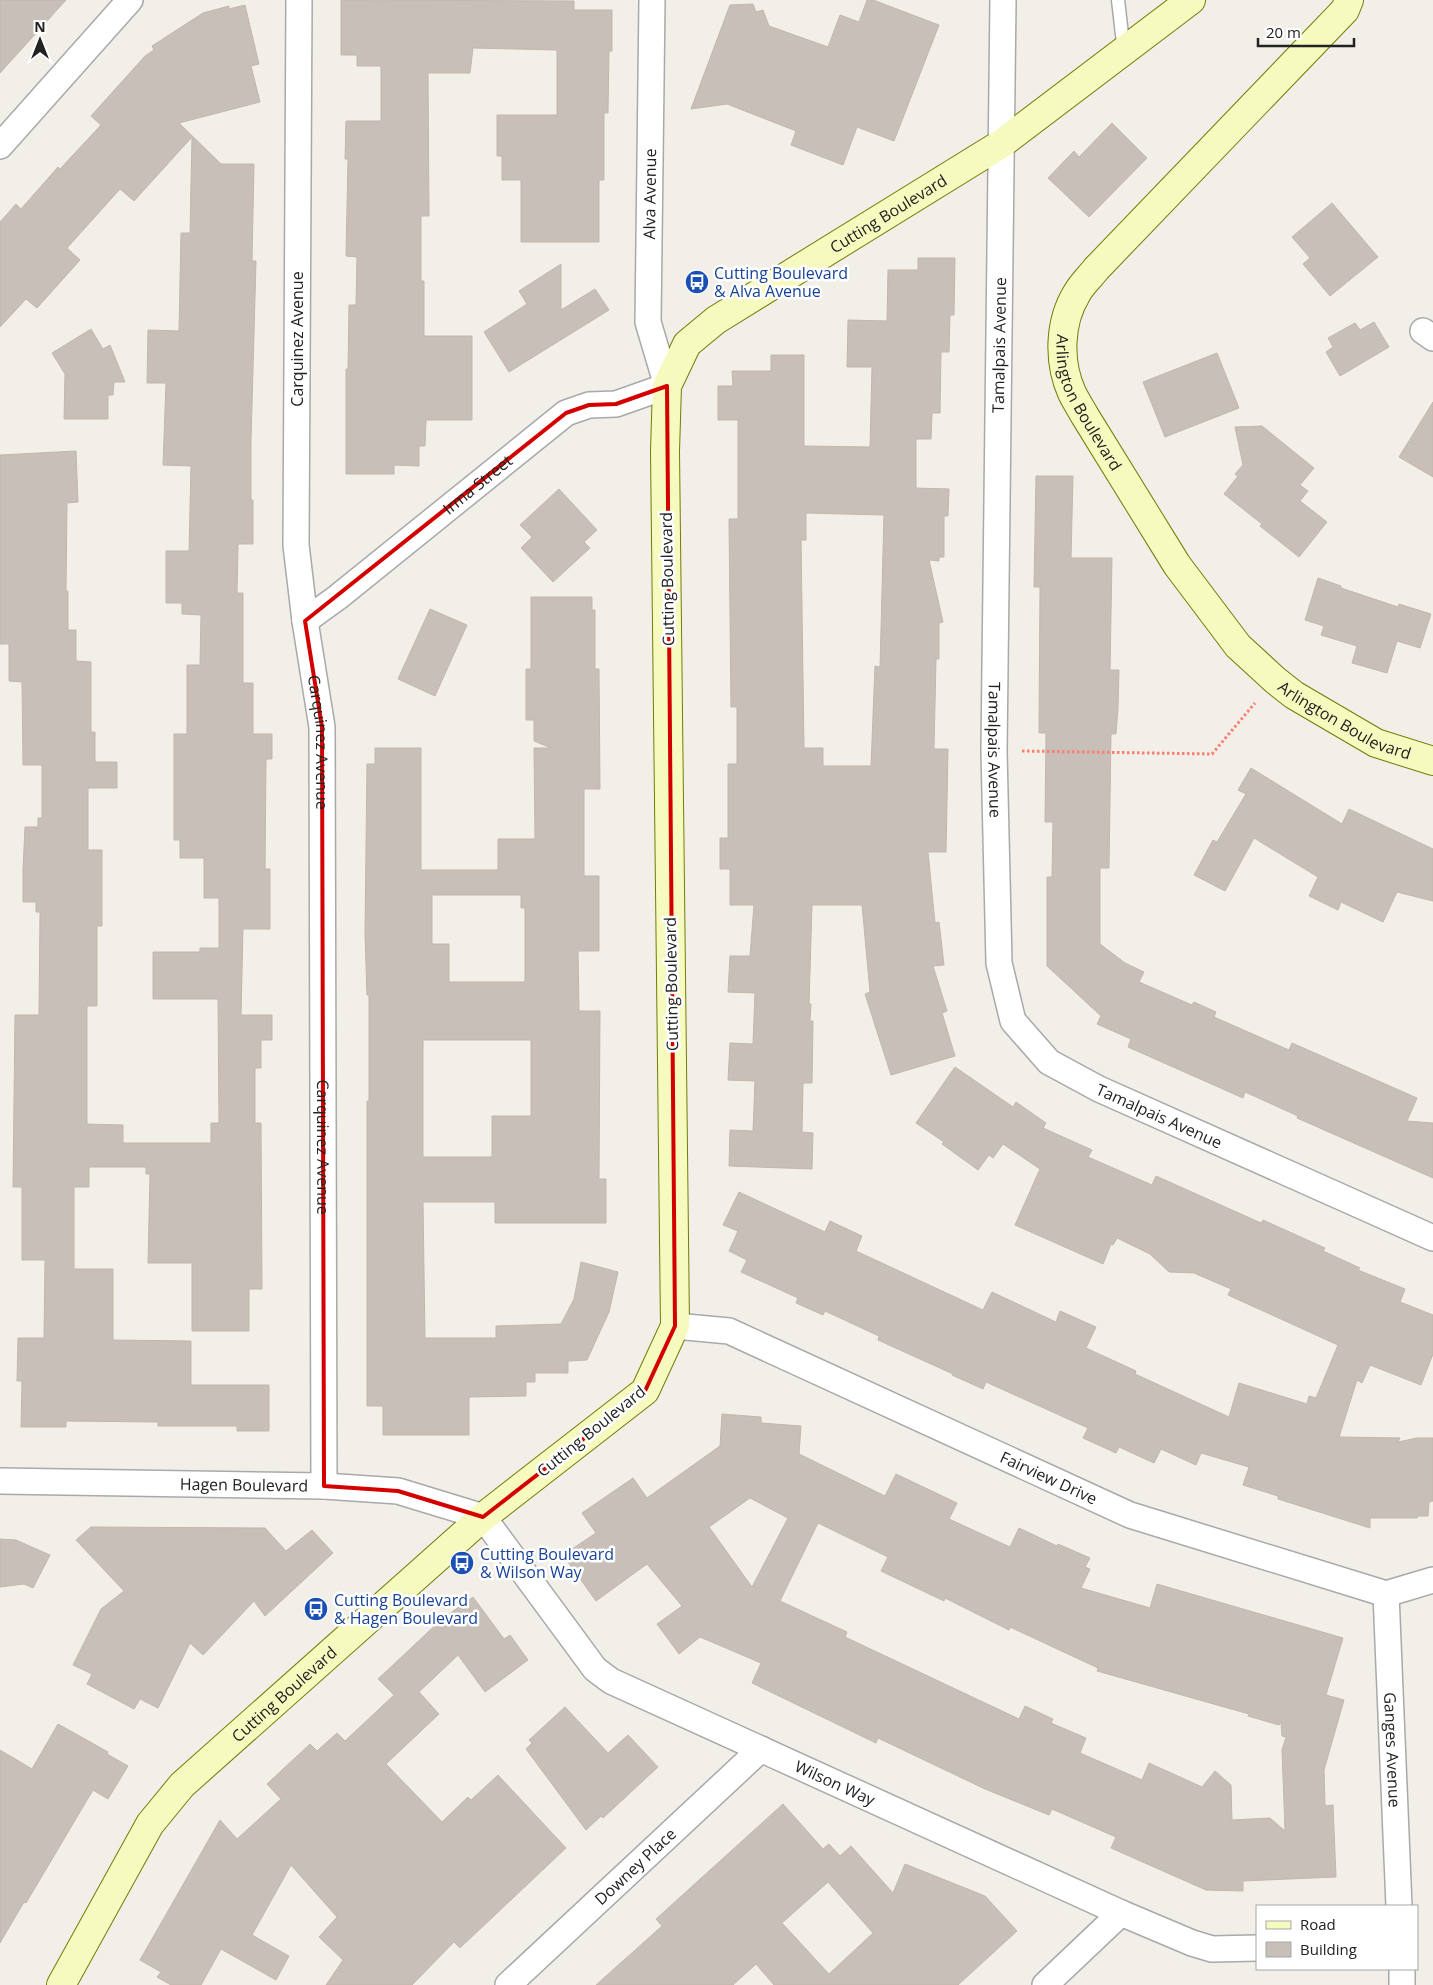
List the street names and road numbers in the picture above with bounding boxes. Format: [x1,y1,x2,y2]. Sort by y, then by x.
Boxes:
street label: Alva Avenue [638,148,661,240]
street label: Cutting Boulevard [825,169,951,258]
street label: Carquinez Avenue [286,271,308,407]
street label: Tamalpais Avenue [987,277,1011,413]
street label: Arlington Boulevard [1051,334,1127,475]
street label: Irma Street [438,449,517,519]
street label: Cutting Boulevard [655,512,679,646]
street label: Carquinez Avenue [303,673,333,810]
street label: Arlington Boulevard [1274,676,1414,764]
street label: Tamalpais Avenue [983,682,1007,818]
street label: Cutting Boulevard [659,917,683,1051]
street label: Tamalpais Avenue [1093,1078,1226,1154]
street label: Carquinez Avenue [312,1079,334,1215]
street label: Cutting Boulevard [532,1380,650,1482]
street label: Fairview Drive [997,1446,1101,1510]
street label: Hagen Boulevard [180,1473,308,1497]
street label: Cutting Boulevard [227,1641,341,1747]
street label: Ganges Avenue [1379,1692,1406,1808]
street label: Wilson Way [791,1755,880,1811]
street label: Downey Place [590,1823,681,1910]

